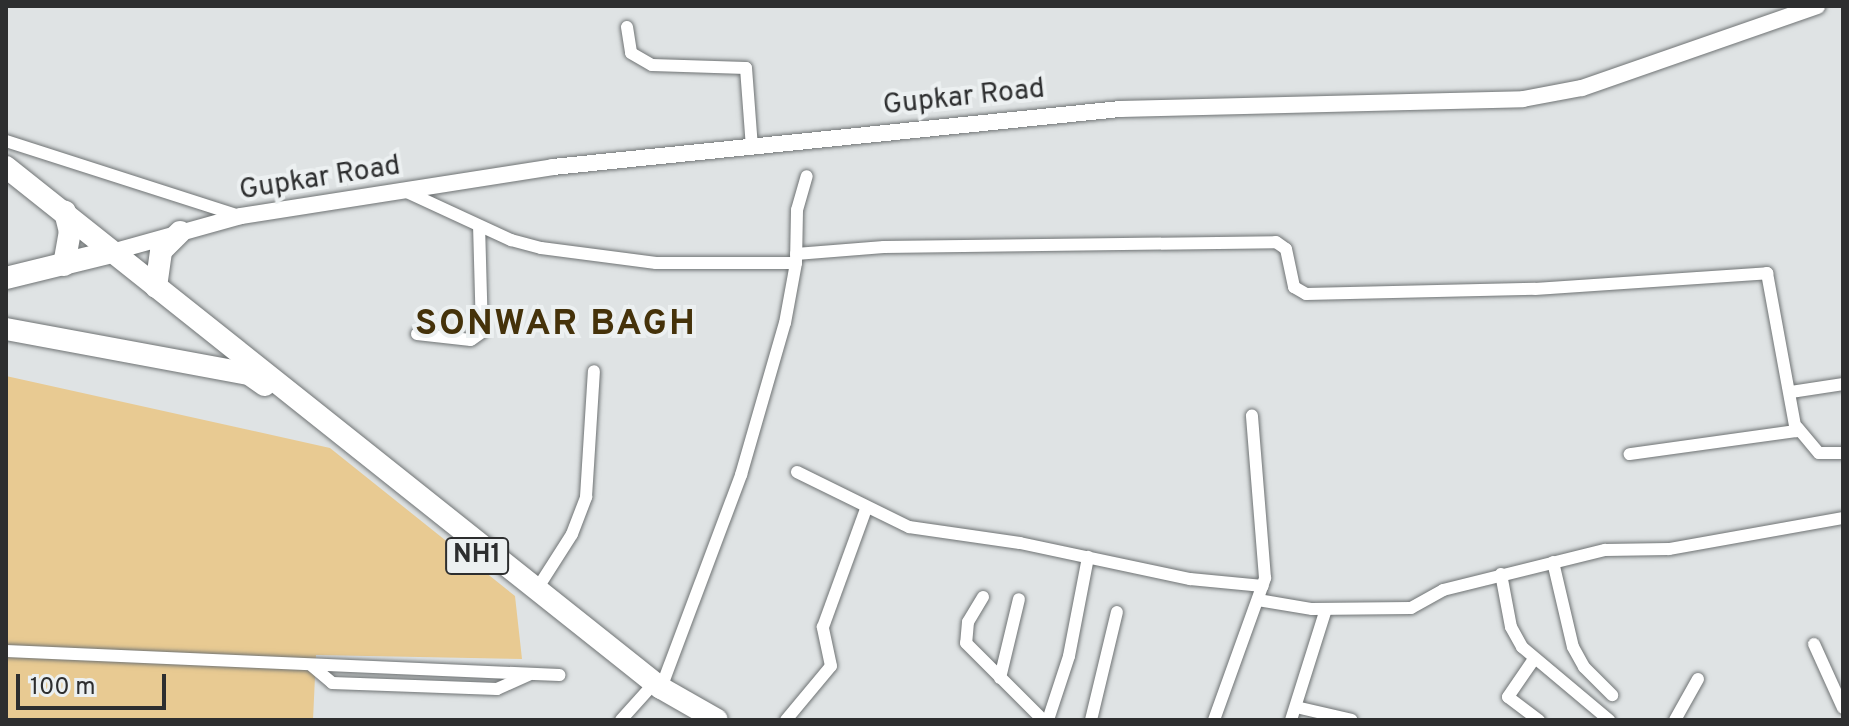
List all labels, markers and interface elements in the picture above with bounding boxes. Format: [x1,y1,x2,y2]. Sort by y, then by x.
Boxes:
street label: Gupkar Road [881,73,1047,123]
street label: Gupkar Road [237,150,403,208]
district label: SONWAR BAGH [415,304,697,348]
road number: NH1 [445,534,509,578]
scale bar [20,658,170,708]
text: 100 m [30,673,96,703]

